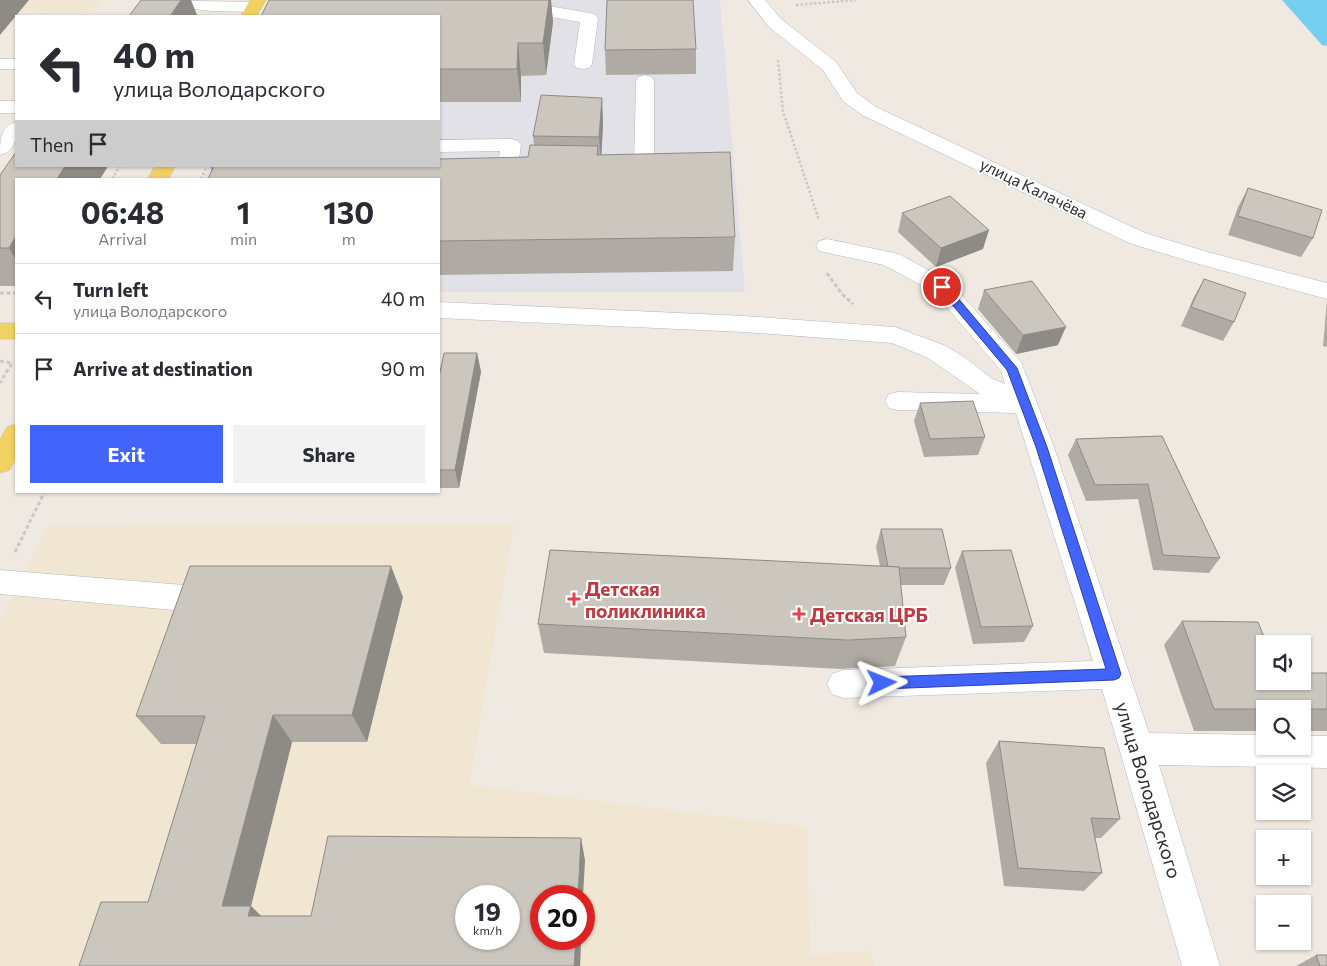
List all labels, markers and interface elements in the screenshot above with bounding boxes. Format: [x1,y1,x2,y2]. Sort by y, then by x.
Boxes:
text: 40 m [113,32,195,75]
icon: left [30,35,95,100]
text: улица Володарского [113,75,325,102]
icon: arrive [84,130,112,158]
text: Then [30,133,74,156]
street label: улица Калачёва [977,154,1091,222]
text: 06:48 [81,193,164,230]
text: 1 [237,193,250,230]
text: 130 [323,193,374,230]
text: Arrival [98,229,147,248]
text: min [230,229,257,248]
text: m [342,229,356,248]
pin [921,266,963,308]
icon: arrive [928,273,956,301]
text: Turn left [73,278,148,301]
icon: left [30,285,58,313]
text: 40 m [381,287,425,310]
text: улица Володарского [73,301,227,320]
icon: arrive [30,355,58,383]
text: Arrive at destination [73,357,253,380]
text: 90 m [381,357,425,380]
button: Exit [30,425,223,483]
button: Share [233,425,425,483]
place label: Детская поликлиника [585,577,706,622]
marker: Детская поликлиника [567,592,581,606]
place label: Детская ЦРБ [810,603,928,626]
marker: Детская ЦРБ [792,607,806,621]
map controls [1256,635,1311,950]
button: sound [1256,635,1311,690]
position arrow [855,656,907,708]
street label: улица Володарского [1111,699,1187,881]
button: search [1256,700,1311,755]
button: layers [1256,765,1311,820]
button: + [1256,830,1311,885]
speed limit sign: 20 [530,885,595,950]
button: − [1256,895,1311,950]
text: 19 [474,896,501,926]
text: km/h [473,923,502,937]

